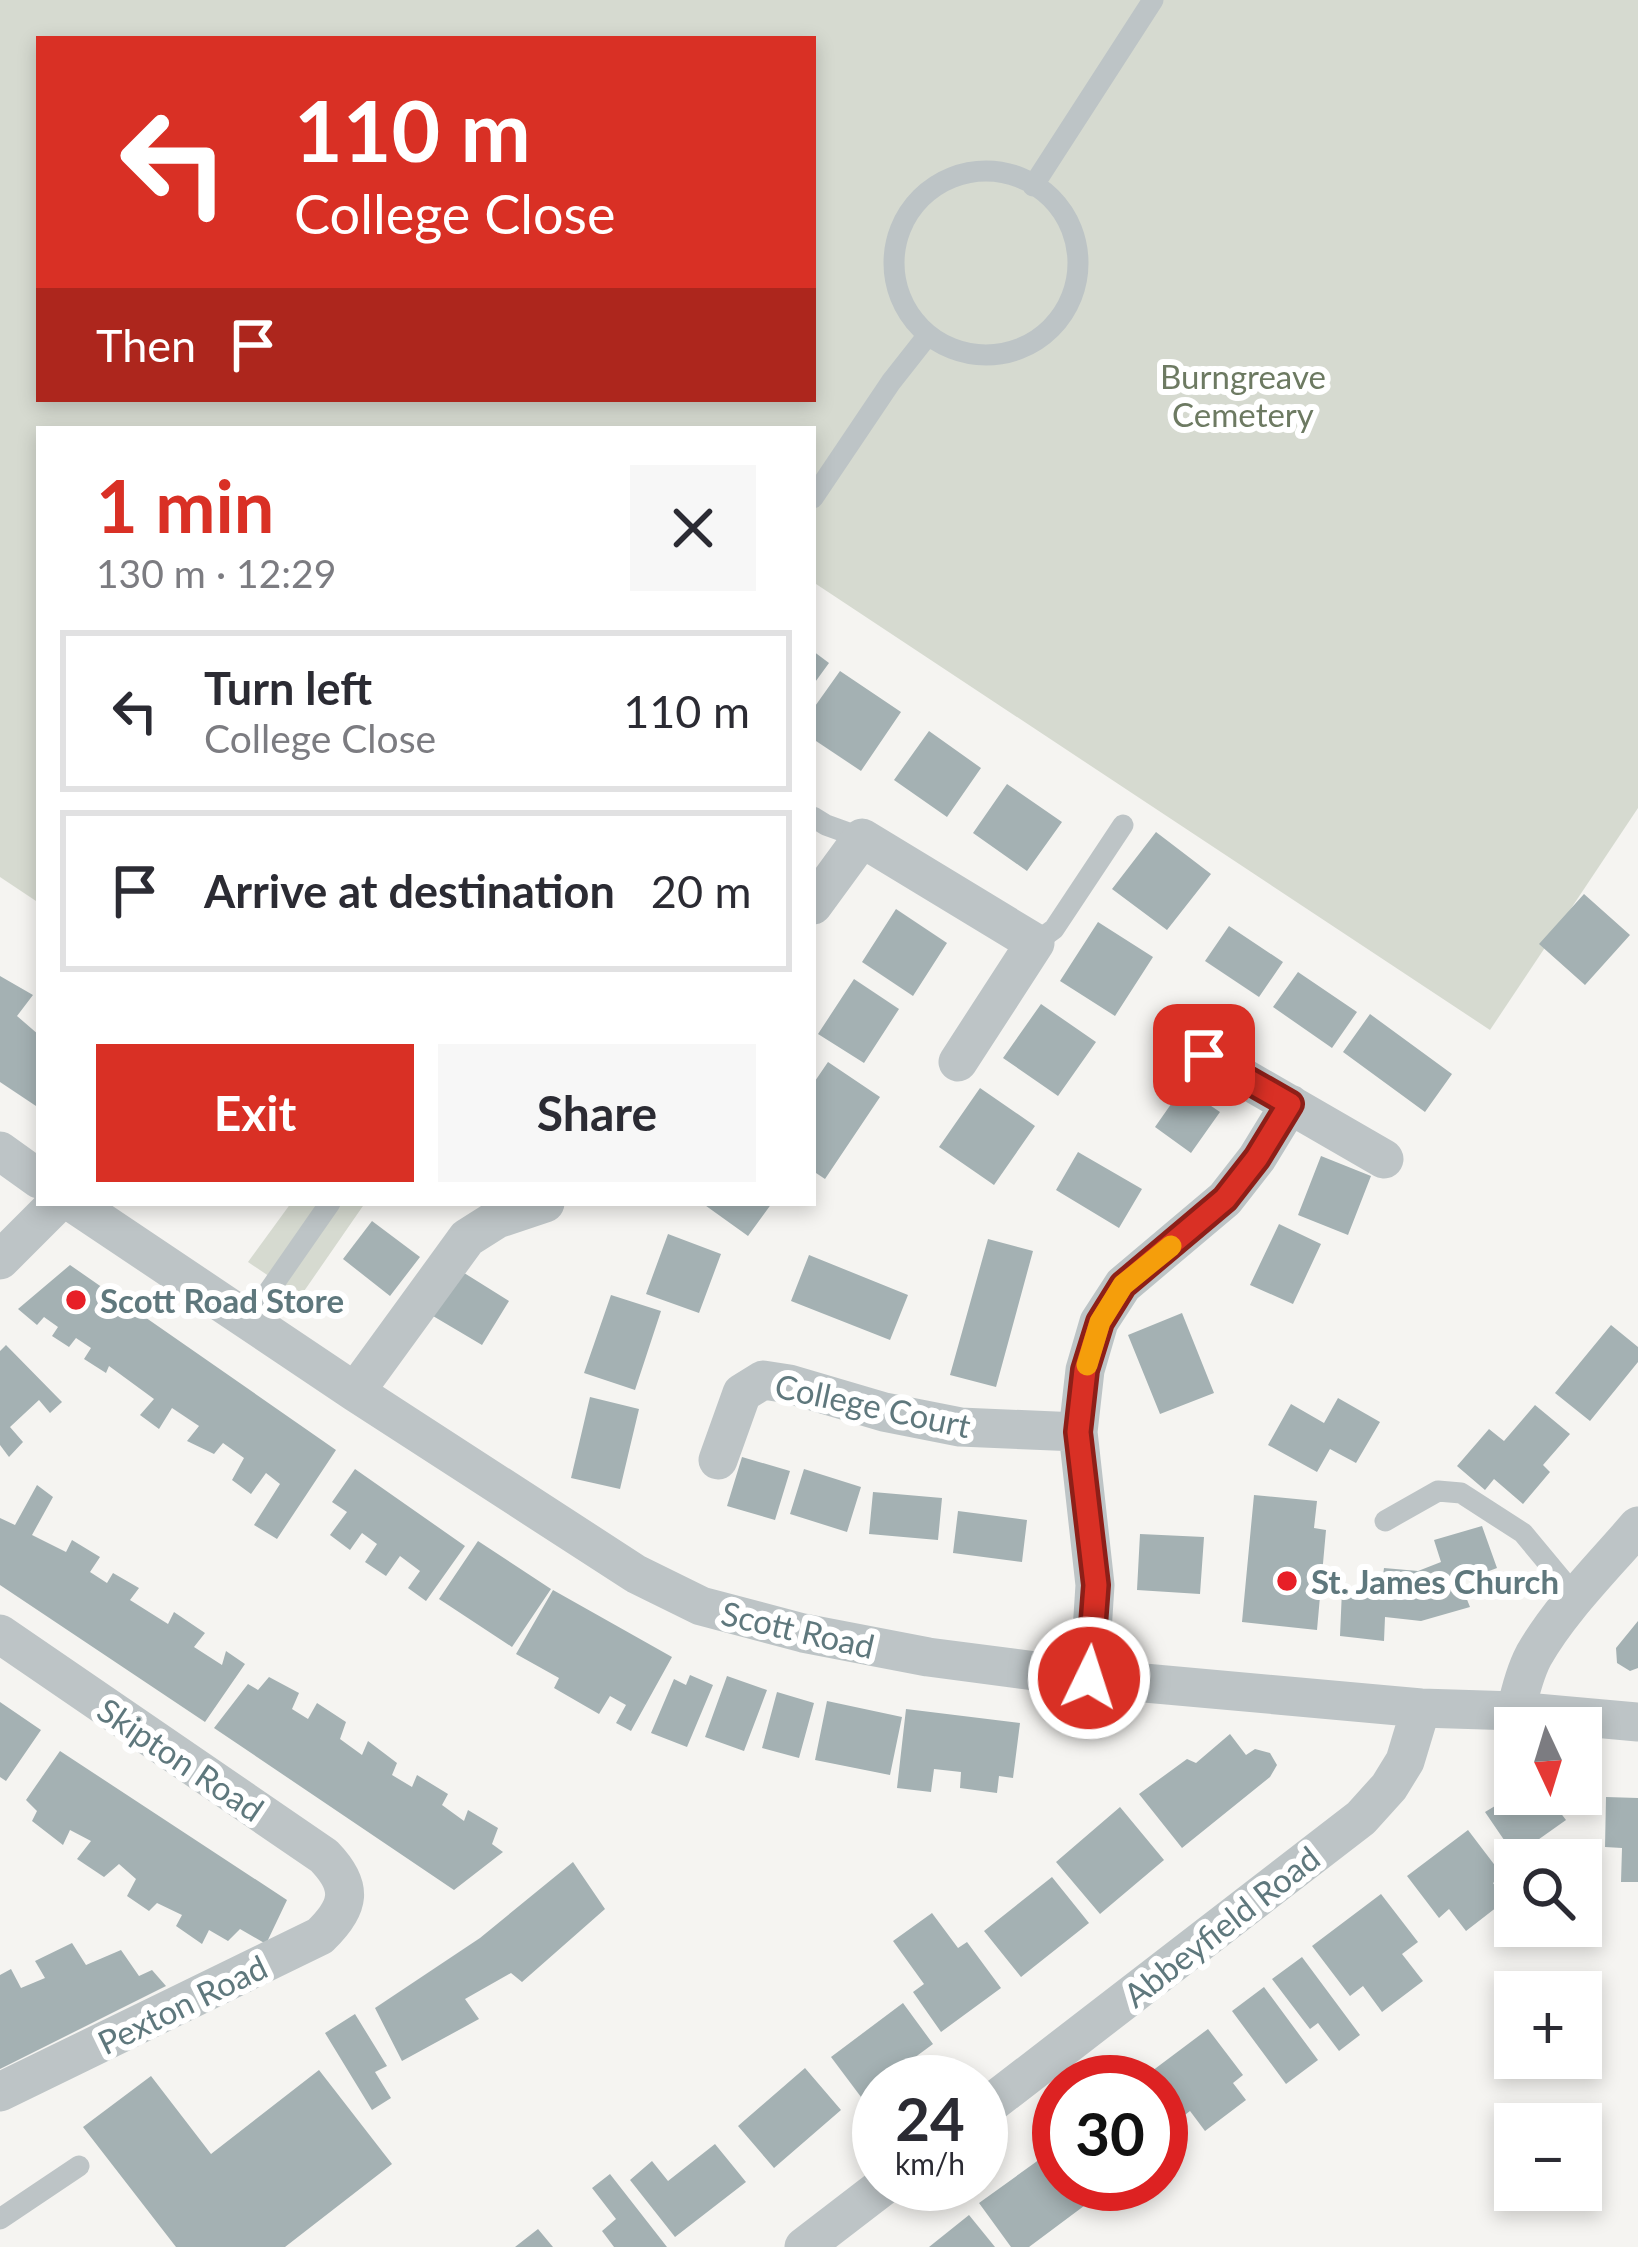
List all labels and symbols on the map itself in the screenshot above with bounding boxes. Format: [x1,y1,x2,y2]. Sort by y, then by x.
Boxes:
park label: Burngreave Cemetery [1160,356,1326,434]
pin [1153,1004,1255,1106]
place label: Scott Road Store [100,1280,344,1320]
marker: Scott Road Store [63,1287,89,1313]
street label: College Court [772,1365,975,1445]
place label: St. James Church [1311,1561,1559,1601]
marker: St. James Church [1274,1568,1300,1594]
street label: Scott Road [718,1592,878,1666]
position arrow [1026,1615,1152,1741]
street label: Skipton Road [91,1689,271,1829]
north arrow [1494,1707,1602,1815]
street label: Abbeyfield Road [1115,1837,1327,2015]
street label: Pexton Road [91,1946,273,2062]
speed limit sign: 30 [1032,2055,1188,2211]

